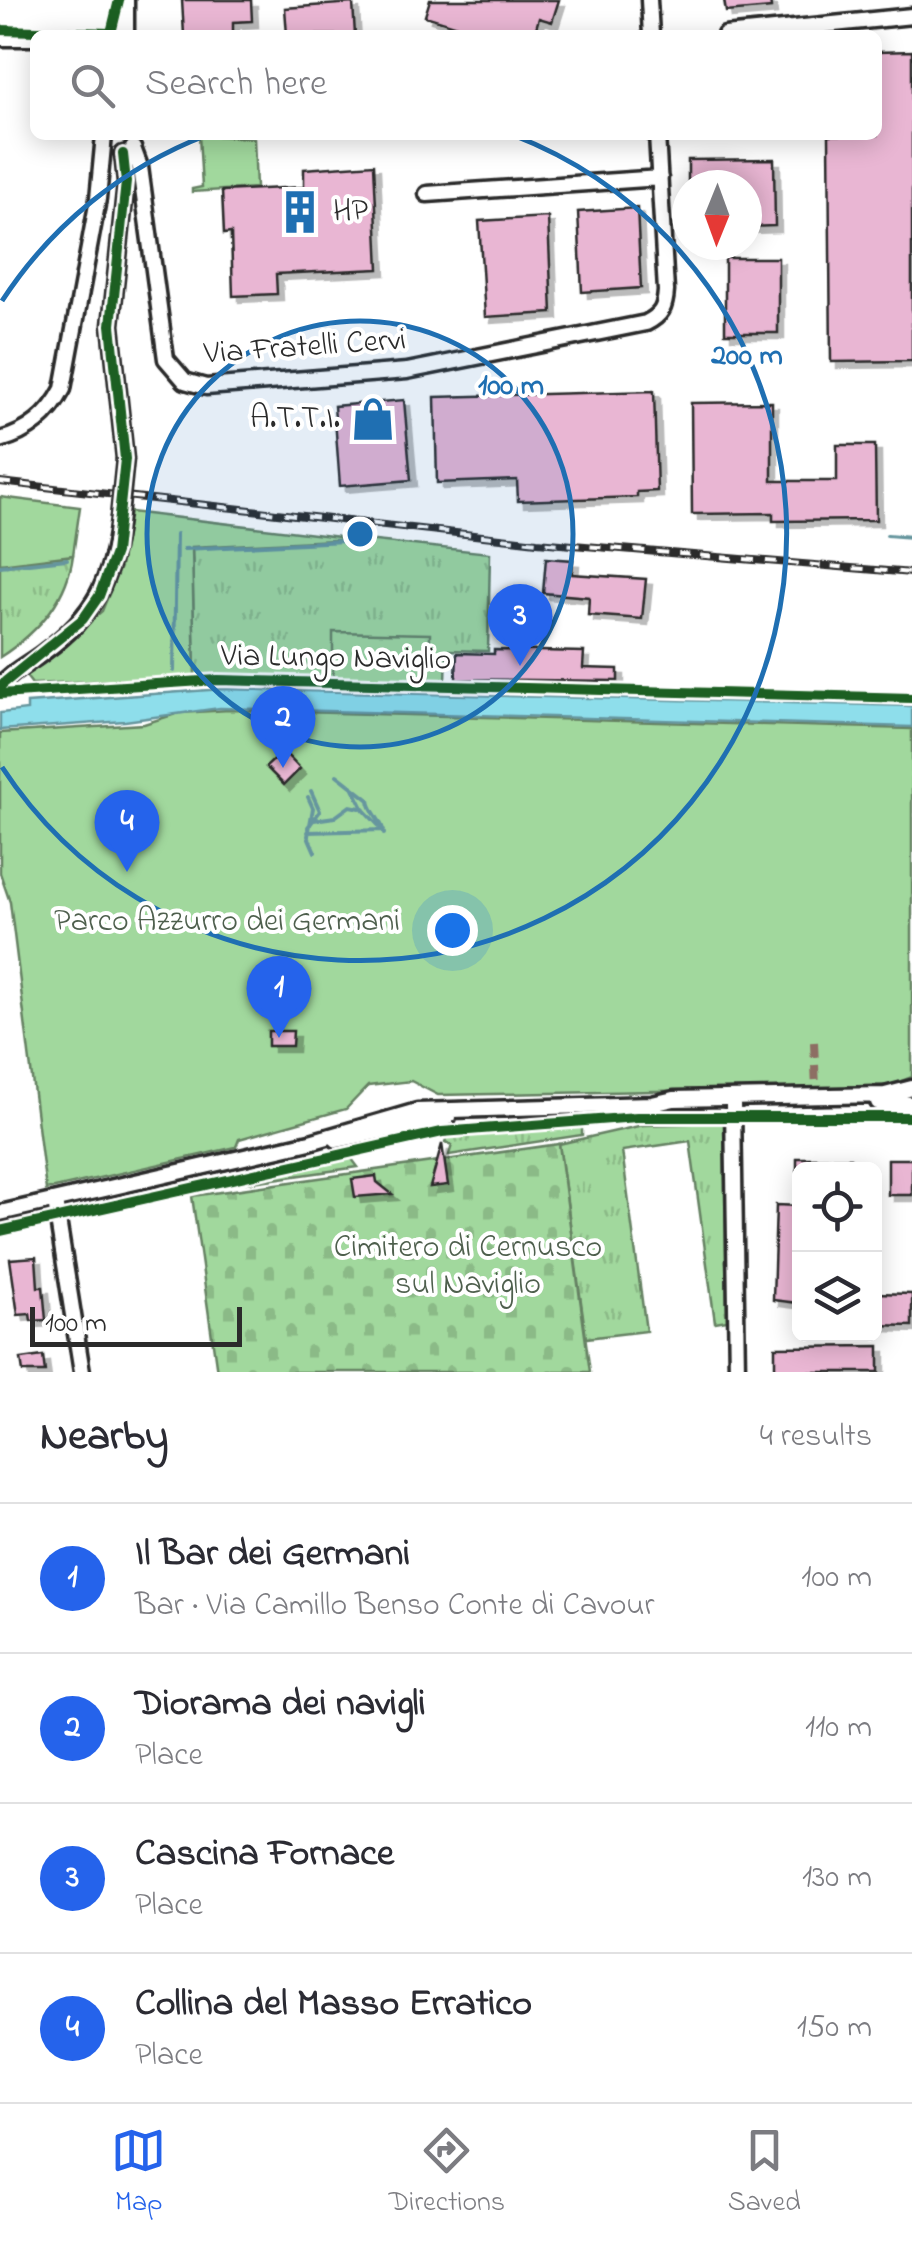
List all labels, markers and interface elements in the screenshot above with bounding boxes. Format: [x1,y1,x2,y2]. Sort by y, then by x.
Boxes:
search box [30,30,882,140]
text: Search here [145,57,327,113]
icon: search [65,58,120,113]
north arrow [672,170,762,260]
building icon: HP [276,188,324,236]
place label: HP [333,189,369,236]
street label: Via Fratelli Cervi [201,317,408,379]
text: 200 m [710,335,783,379]
text: 100 m [478,365,544,409]
shop icon: A.T.T.I. [349,395,397,443]
place label: A.T.T.I. [250,396,340,443]
centre of rings [342,516,378,552]
pin: 3 [488,584,552,666]
street label: Via Lungo Naviglio [219,633,452,685]
pin: 2 [250,686,316,768]
pin: 4 [94,790,160,872]
park label: Parco Azzurro dei Germani [54,899,400,946]
your location [427,905,478,956]
pin: 1 [246,956,312,1038]
map controls [792,1162,882,1342]
button: locate [792,1162,882,1252]
park label: Cimitero di Cernusco sul Naviglio [334,1225,602,1309]
button: layers [792,1252,882,1342]
scale bar [30,1302,242,1346]
text: 100 m [45,1304,107,1345]
text: Nearby [40,1407,168,1468]
text: 4 results [760,1414,872,1461]
text: Il Bar dei Germani [135,1527,410,1583]
text: 1 [67,1555,78,1602]
text: 100 m [801,1555,872,1602]
text: Bar · Via Camillo Benso Conte di Cavour [135,1583,654,1630]
text: Diorama dei navigli [135,1677,426,1733]
text: 2 [65,1705,80,1752]
text: 110 m [805,1705,872,1752]
text: Place [135,1733,203,1780]
text: Cascina Fornace [135,1827,394,1883]
text: 3 [66,1855,79,1902]
text: 130 m [802,1855,872,1902]
text: Place [135,1883,203,1930]
text: Collina del Masso Erratico [135,1977,532,2033]
text: 4 [66,2005,79,2052]
text: 150 m [797,2005,872,2052]
text: Place [135,2033,203,2080]
tab: Map [111,2123,166,2224]
tab: Directions [389,2123,505,2224]
tab: Saved [728,2123,801,2224]

